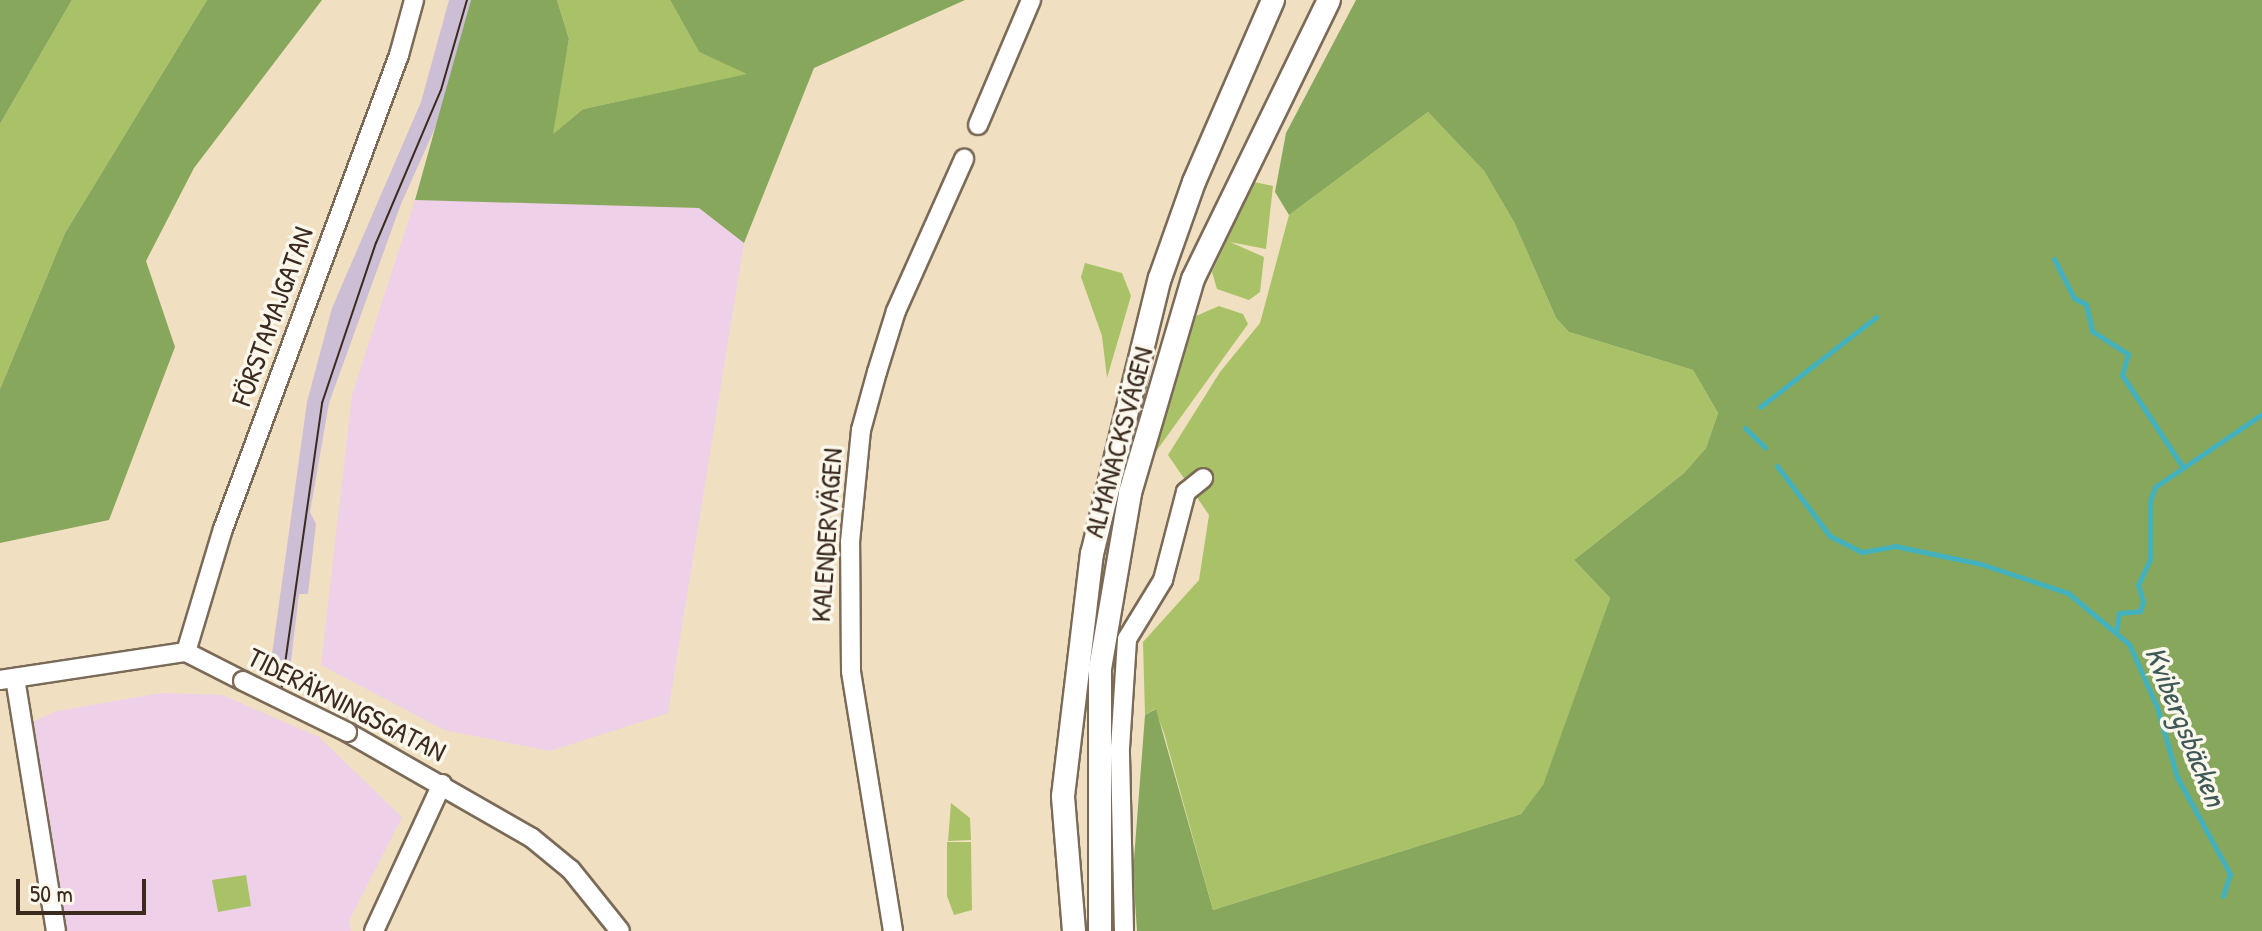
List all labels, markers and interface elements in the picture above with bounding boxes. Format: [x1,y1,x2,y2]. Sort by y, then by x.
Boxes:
street label: FÖRSTAMAJGATAN [224,222,320,410]
street label: ALMANACKSVÄGEN [1076,343,1160,541]
street label: KALENDERVÄGEN [803,447,849,623]
street label: TIDERÄKNINGSGATAN [242,640,452,768]
water label: Kvibergsbäcken [2138,641,2234,811]
scale bar [20,863,150,913]
text: 50 m [30,877,73,909]

